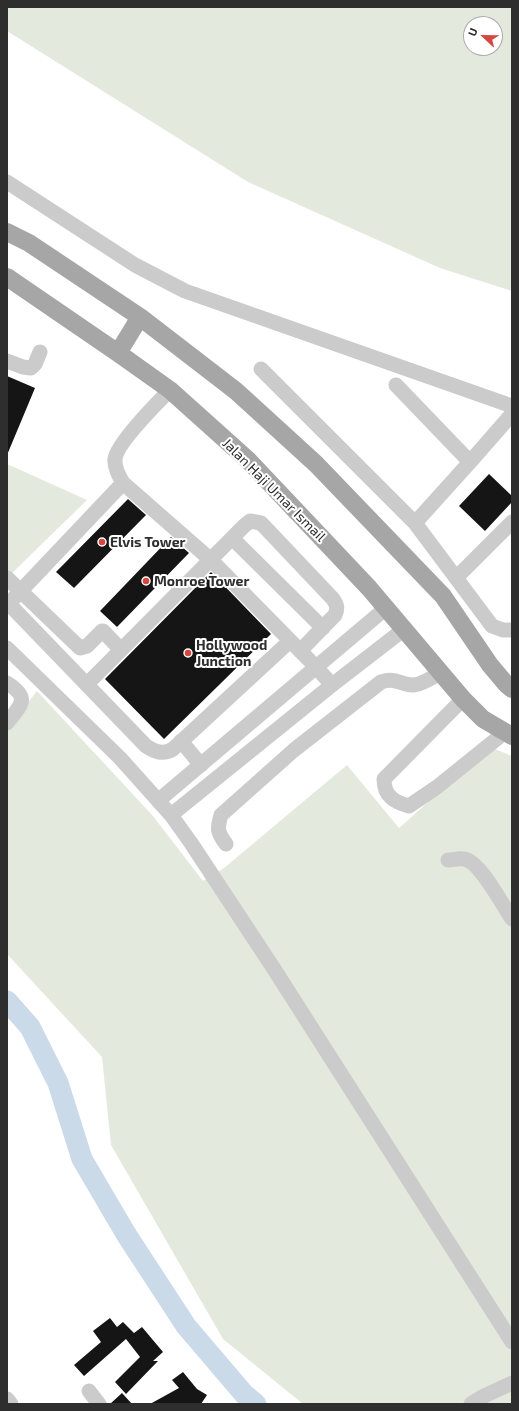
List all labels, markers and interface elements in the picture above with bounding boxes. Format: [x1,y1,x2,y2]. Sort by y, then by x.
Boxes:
north arrow [463,16,503,56]
text: U [465,26,480,38]
street label: Jalan Haji Umar Ismail [219,435,329,545]
place label: Elvis Tower [110,534,186,550]
marker: Elvis Tower [97,537,107,547]
place label: Monroe Tower [154,573,249,589]
marker: Monroe Tower [141,576,151,586]
place label: Hollywood Junction [196,637,267,670]
marker: Hollywood Junction [183,648,193,658]

